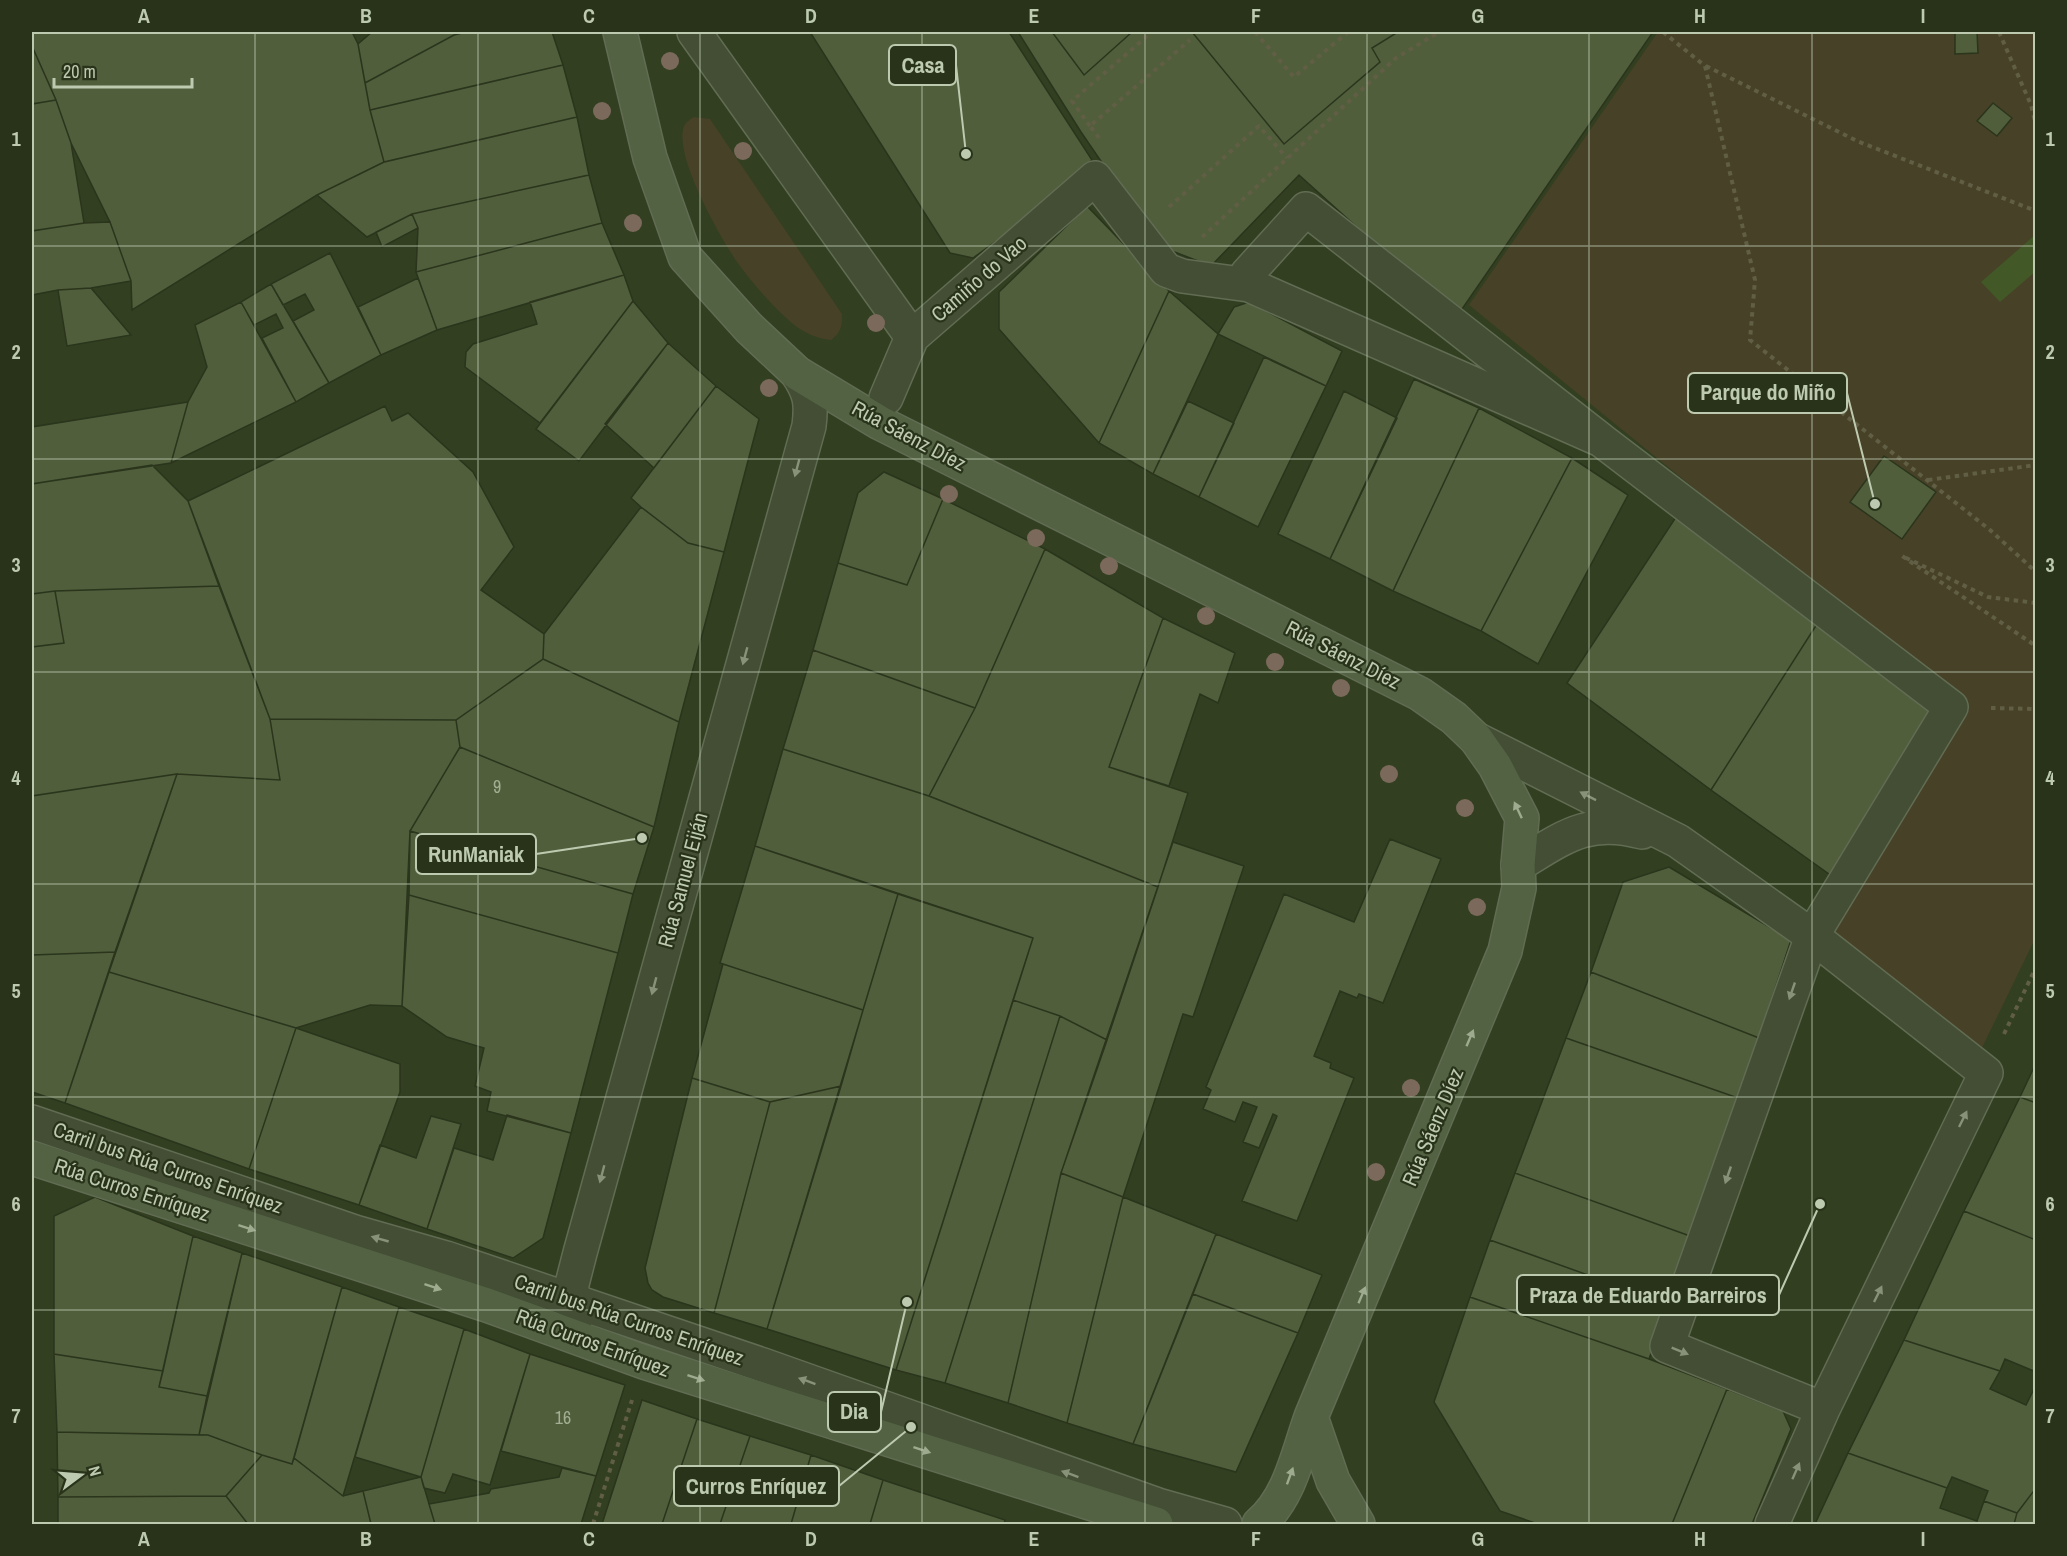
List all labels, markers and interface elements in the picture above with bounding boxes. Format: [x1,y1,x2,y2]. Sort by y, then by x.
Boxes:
text: A [138,2,150,29]
text: B [360,2,372,29]
text: C [583,2,595,29]
text: D [805,2,817,29]
text: E [1029,2,1040,29]
text: F [1251,2,1261,29]
text: G [1472,2,1484,29]
text: H [1694,2,1706,29]
text: I [1921,2,1925,29]
callout: Casa [889,45,956,85]
text: Casa [901,50,945,80]
scale bar [54,51,192,89]
text: 20 m [63,59,96,84]
text: 1 [11,125,21,152]
text: 1 [2045,125,2055,152]
street label: Camiño do Vao [924,229,1033,328]
text: 2 [11,338,21,365]
text: 2 [2045,338,2055,365]
callout: Parque do Miño [1688,373,1847,413]
text: Parque do Miño [1700,377,1836,407]
street label: Rúa Sáenz Díez [847,393,972,478]
one-way arrow [792,460,801,478]
text: 3 [11,551,21,578]
text: 3 [2045,551,2055,578]
street label: Rúa Sáenz Díez [1281,613,1406,696]
one-way arrow [740,647,749,665]
text: 4 [11,764,21,791]
text: 4 [2045,764,2055,791]
house number: 9 [493,774,501,799]
one-way arrow [1580,792,1597,801]
one-way arrow [1513,801,1523,819]
street label: Rúa Samuel Eiján [651,809,714,951]
callout: RunManiak [416,834,536,874]
text: RunManiak [428,839,525,869]
text: 5 [11,977,21,1004]
one-way arrow [648,977,658,995]
text: 5 [2045,977,2055,1004]
one-way arrow [1787,982,1797,1000]
one-way arrow [1465,1028,1475,1046]
street label: Rúa Sáenz Díez [1395,1063,1471,1190]
one-way arrow [1959,1110,1968,1127]
street label: Carril bus Rúa Curros Enríquez [50,1117,286,1219]
street label: Rúa Curros Enríquez [51,1153,213,1227]
one-way arrow [596,1165,606,1183]
one-way arrow [1722,1166,1732,1184]
text: 6 [11,1190,21,1217]
text: 6 [2045,1190,2055,1217]
one-way arrow [238,1223,256,1233]
one-way arrow [371,1234,389,1243]
street label: Carril bus Rúa Curros Enríquez [511,1269,747,1371]
callout: Praza de Eduardo Barreiros [1517,1275,1779,1315]
text: Praza de Eduardo Barreiros [1529,1280,1767,1310]
one-way arrow [424,1283,442,1293]
one-way arrow [1357,1285,1367,1303]
one-way arrow [1874,1286,1883,1303]
street label: Rúa Curros Enríquez [513,1304,673,1382]
one-way arrow [1671,1347,1689,1356]
one-way arrow [687,1374,705,1384]
one-way arrow [798,1375,816,1385]
callout: Dia [828,1392,881,1432]
text: Dia [840,1396,868,1426]
text: 7 [11,1402,21,1429]
text: 7 [2045,1402,2055,1429]
house number: 16 [555,1405,571,1430]
north arrow [51,1445,111,1505]
one-way arrow [913,1446,931,1455]
one-way arrow [1792,1462,1801,1480]
text: N [84,1463,107,1478]
callout: Curros Enríquez [674,1466,839,1506]
one-way arrow [1286,1467,1295,1485]
one-way arrow [1061,1469,1079,1479]
text: Curros Enríquez [686,1471,826,1501]
text: A [138,1525,150,1552]
text: B [360,1525,372,1552]
text: C [583,1525,595,1552]
text: D [805,1525,817,1552]
text: E [1029,1525,1040,1552]
text: F [1251,1525,1261,1552]
text: G [1472,1525,1484,1552]
text: H [1694,1525,1706,1552]
text: I [1921,1525,1925,1552]

